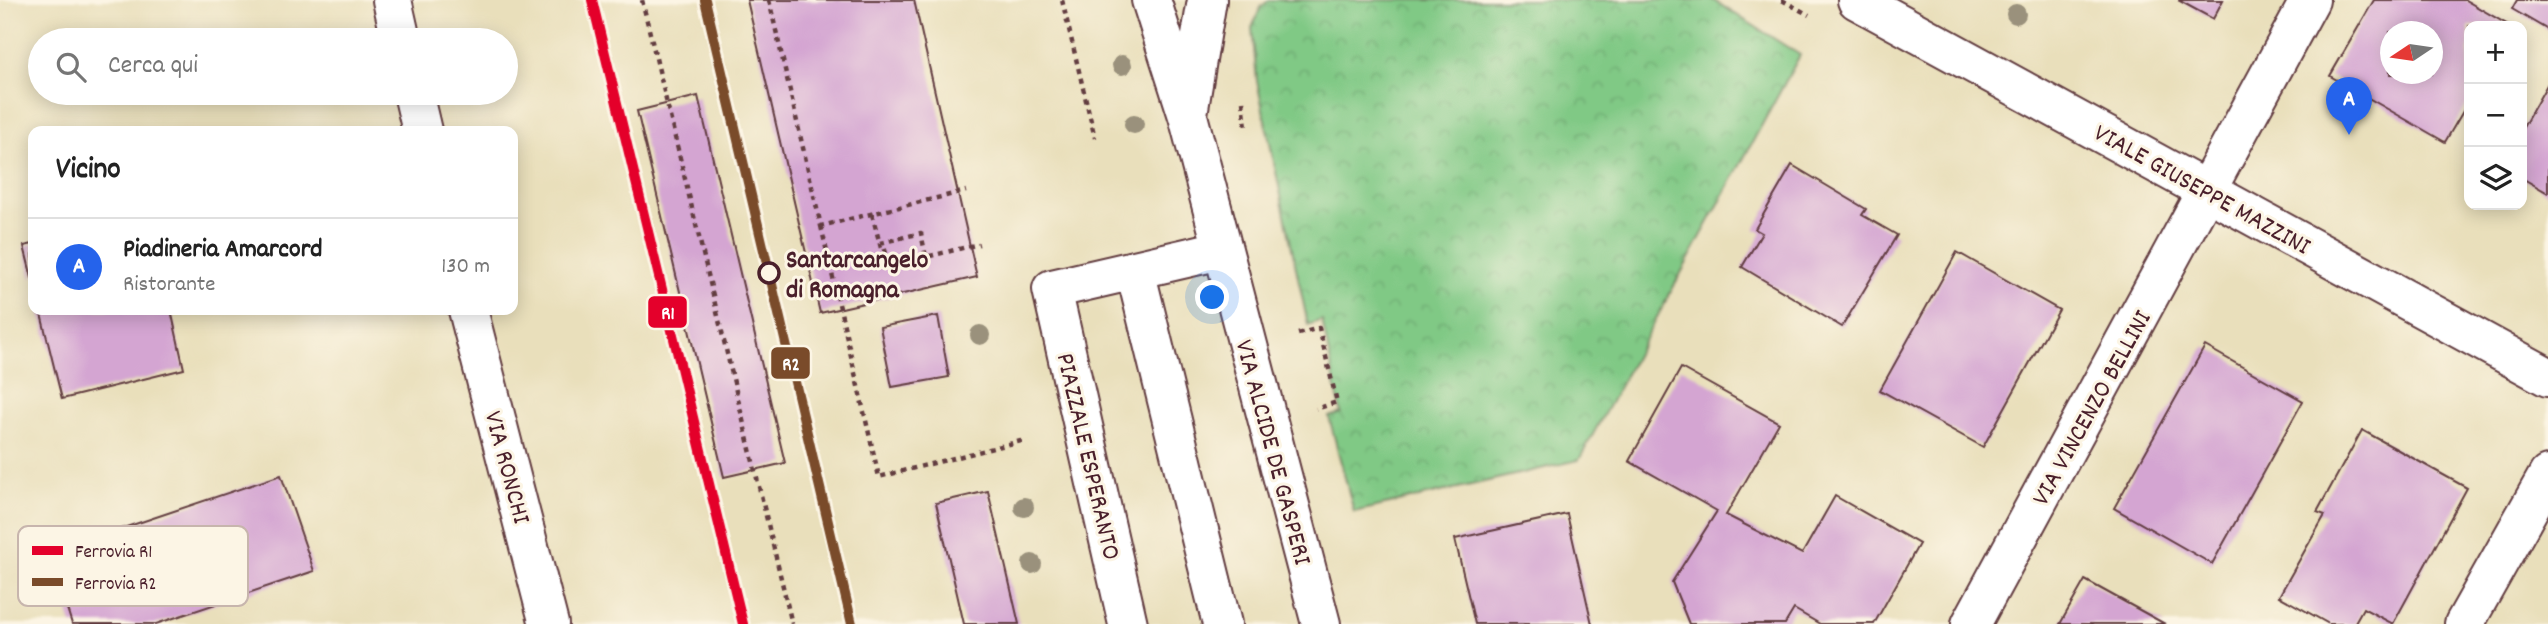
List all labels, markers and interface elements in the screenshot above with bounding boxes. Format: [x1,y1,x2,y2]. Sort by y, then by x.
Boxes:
north arrow [2380,21,2443,84]
map controls [2464,21,2527,210]
button: + [2464,21,2527,84]
search box [28,28,518,105]
icon: search [52,48,90,86]
text: Cerca qui [108,48,198,85]
pin: A [2326,77,2372,135]
button: − [2464,84,2527,147]
street label: VIALE GIUSEPPE MAZZINI [2086,116,2316,266]
button: layers [2464,147,2527,210]
text: Vicino [56,150,121,193]
text: Piadineria Amarcord [123,232,322,269]
place label: Santarcangelo di Romagna [786,243,929,310]
text: A [73,251,85,284]
text: 130 m [441,251,490,284]
marker: Santarcangelo di Romagna [758,262,780,284]
text: Ristorante [123,269,215,302]
your location [1195,280,1229,314]
line badge: R1 [647,295,688,329]
text: R1 [661,302,675,329]
street label: VIA VINCENZO BELLINI [2024,304,2162,513]
street label: VIA ALCIDE DE GASPERI [1224,336,1320,570]
line badge: R2 [770,346,811,380]
street label: PIAZZALE ESPERANTO [1045,350,1128,564]
text: R2 [782,353,800,380]
street label: VIA RONCHI [473,407,538,528]
legend [18,526,248,606]
text: Ferrovia R1 [75,540,152,567]
text: Ferrovia R2 [75,572,157,599]

